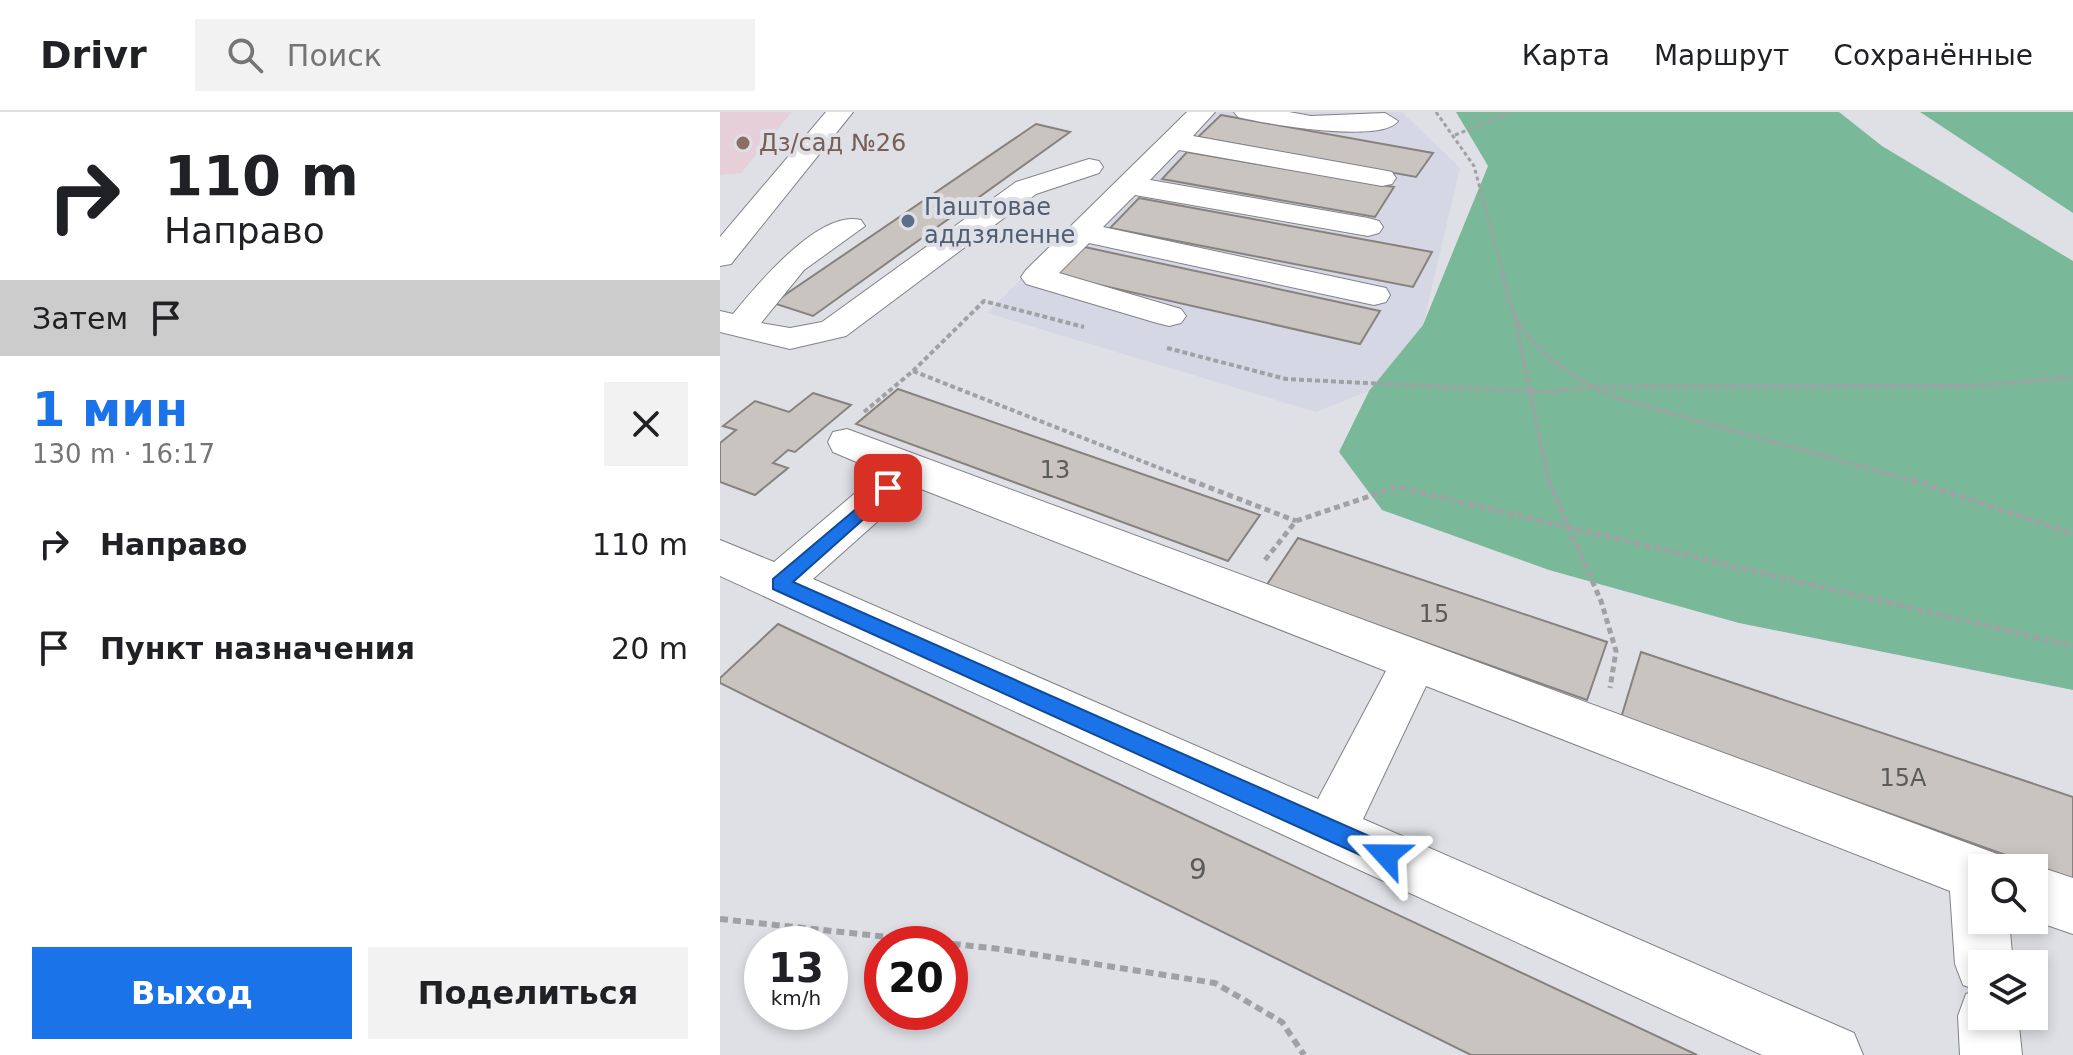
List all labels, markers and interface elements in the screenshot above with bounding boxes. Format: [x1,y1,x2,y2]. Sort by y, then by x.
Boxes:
search box [195,19,755,91]
text: Drivr [40,33,147,77]
icon: search [223,33,267,77]
text: Поиск [287,38,382,73]
text: Карта [1522,39,1610,72]
text: Маршрут [1654,39,1789,72]
text: Сохранённые [1833,39,2033,72]
place label: Дз/сад №26 [759,129,906,157]
marker: Дз/сад №26 [734,134,752,152]
text: 110 m [164,143,359,208]
icon: right [32,144,136,248]
place label: Паштовае аддзяленне [924,193,1075,249]
text: Направо [164,210,325,251]
marker: Паштовае аддзяленне [899,212,917,230]
icon: arrive [144,296,188,340]
text: Затем [32,301,128,336]
text: 1 мин [32,381,188,437]
button: close [604,382,688,466]
text: 130 m · 16:17 [32,439,215,469]
pin [854,454,922,522]
house number: 13 [1040,456,1070,484]
icon: arrive [866,466,910,510]
icon: right [32,522,76,566]
text: Направо [100,527,247,562]
text: 110 m [592,527,688,562]
house number: 15 [1419,600,1449,628]
icon: arrive [32,626,76,670]
text: Пункт назначения [100,631,415,666]
text: 20 m [611,631,688,666]
house number: 15А [1880,764,1927,792]
position arrow [1344,813,1428,897]
house number: 9 [1189,853,1207,886]
map controls [1968,854,2048,1030]
button: search [1968,854,2048,934]
speed limit sign: 20 [864,926,968,1030]
text: 13 [768,945,824,991]
button: Выход [32,947,352,1039]
button: Поделиться [368,947,688,1039]
button: layers [1968,950,2048,1030]
text: km/h [771,986,821,1010]

